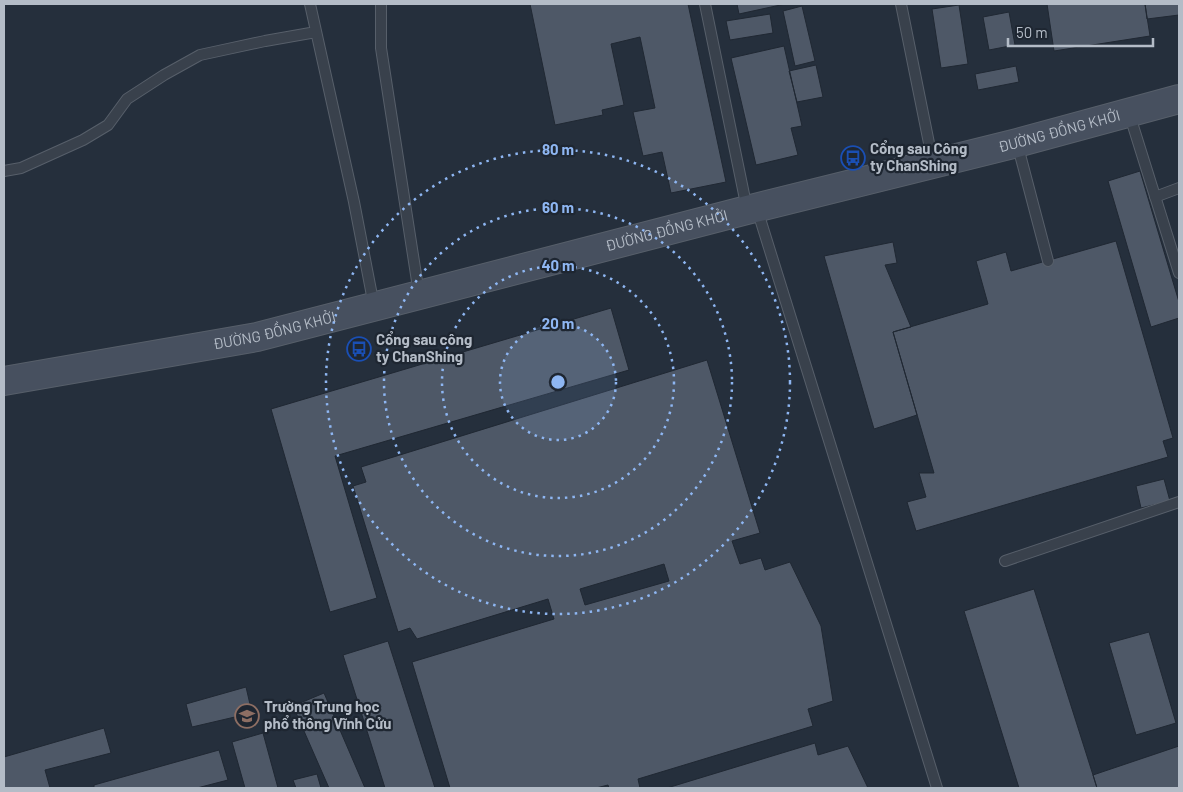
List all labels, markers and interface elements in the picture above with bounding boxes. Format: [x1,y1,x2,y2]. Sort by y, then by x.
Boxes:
scale bar [1008,15,1153,47]
text: 50 m [1016,23,1048,41]
street label: ĐƯỜNG ĐỒNG KHỞI [996,105,1122,155]
place label: Cổng sau Công ty ChanShing [870,139,967,174]
text: 80 m [542,140,574,158]
bus stop icon: Cổng sau Công ty ChanShing [840,145,866,171]
text: 60 m [542,198,574,216]
street label: ĐƯỜNG ĐỒNG KHỞI [603,205,729,254]
text: 40 m [541,256,575,274]
street label: ĐƯỜNG ĐỒNG KHỞI [211,307,337,353]
text: 20 m [542,314,574,332]
place label: Cổng sau công ty ChanShing [376,330,472,365]
bus stop icon: Cổng sau công ty ChanShing [346,336,372,362]
centre of rings [549,373,567,391]
place label: Trường Trung học phổ thông Vĩnh Cửu [264,697,391,732]
school or university icon: Trường Trung học phổ thông Vĩnh Cửu [234,703,260,729]

